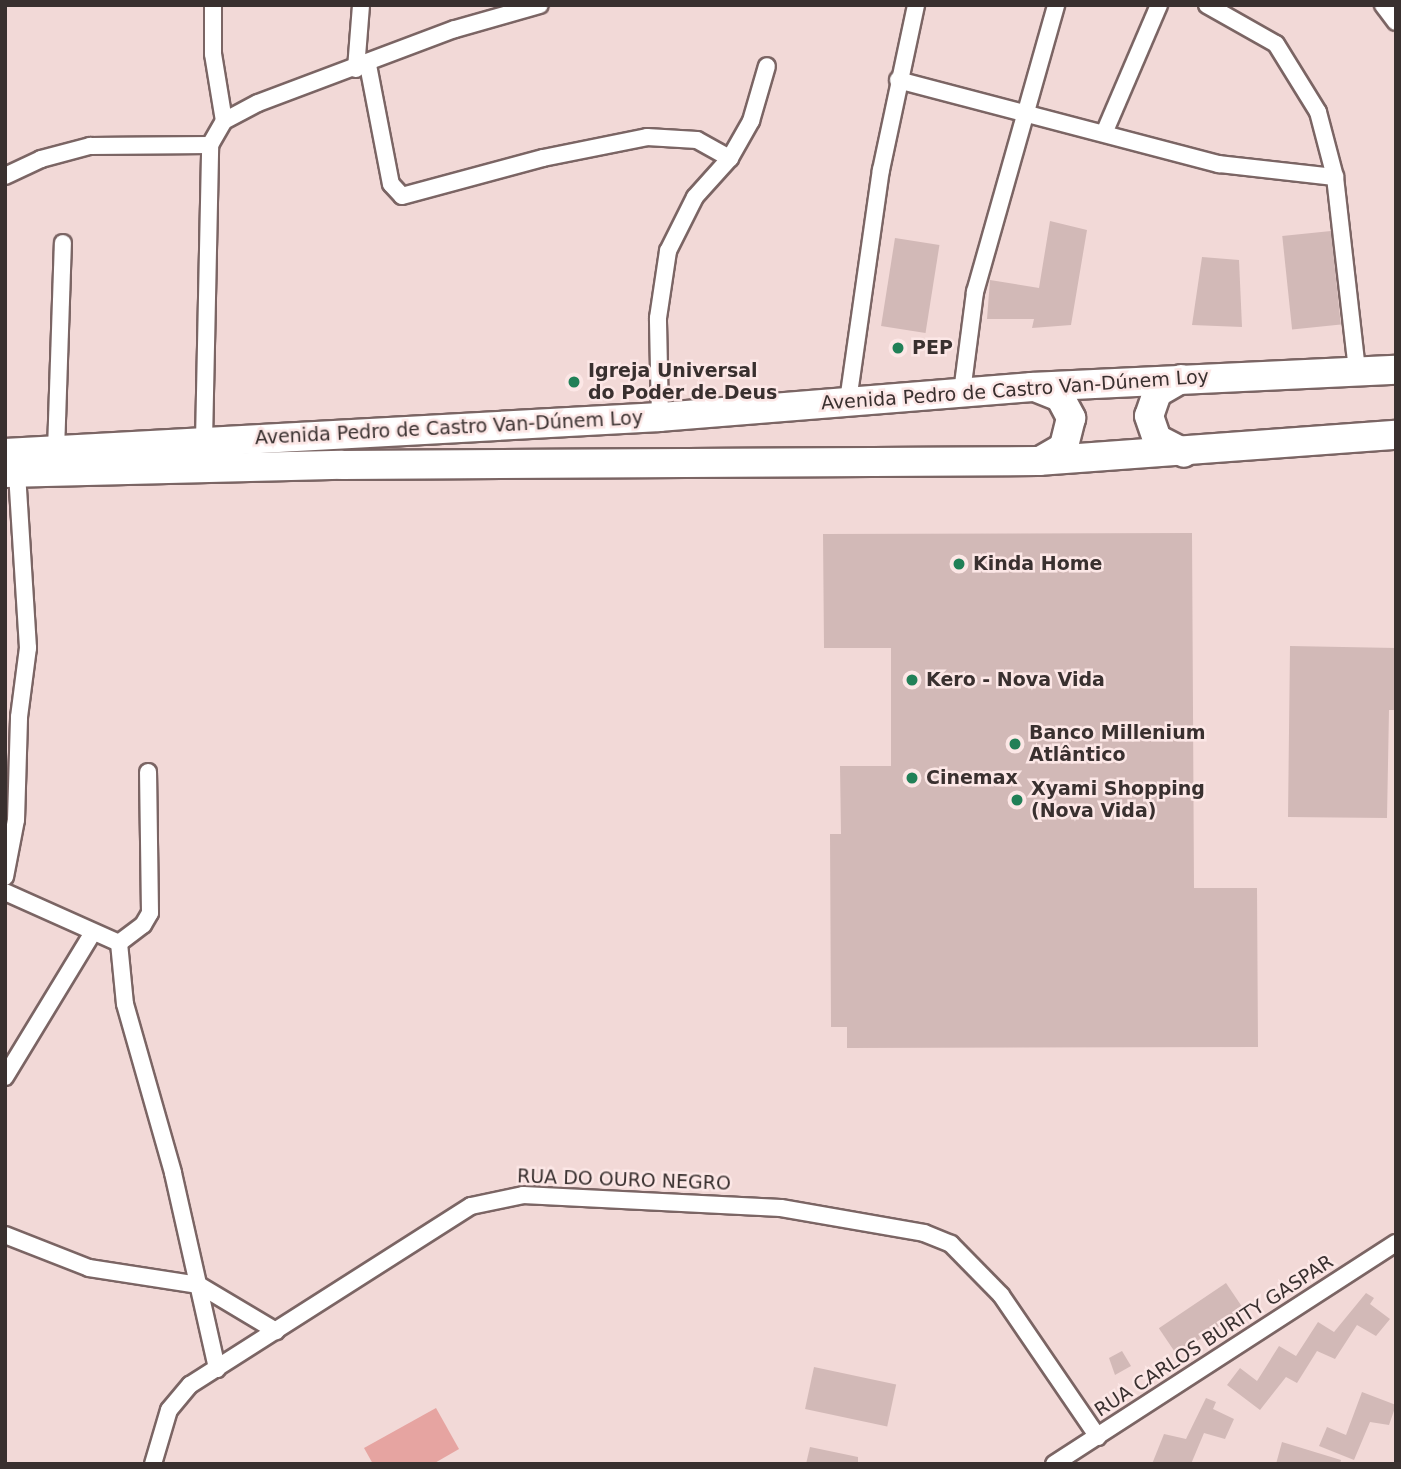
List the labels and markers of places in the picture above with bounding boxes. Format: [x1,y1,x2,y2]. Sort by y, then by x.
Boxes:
place label: PEP [912,337,953,359]
marker: PEP [890,340,906,356]
place label: Igreja Universal do Poder de Deus [588,360,777,404]
marker: Igreja Universal do Poder de Deus [566,374,582,390]
place label: Kinda Home [973,553,1102,575]
marker: Kinda Home [951,556,967,572]
place label: Kero - Nova Vida [926,669,1105,691]
marker: Kero - Nova Vida [904,672,920,688]
place label: Banco Millenium Atlântico [1029,722,1205,766]
marker: Banco Millenium Atlântico [1007,736,1023,752]
place label: Cinemax [926,767,1018,789]
marker: Cinemax [904,770,920,786]
place label: Xyami Shopping (Nova Vida) [1031,778,1205,822]
marker: Xyami Shopping (Nova Vida) [1009,792,1025,808]

